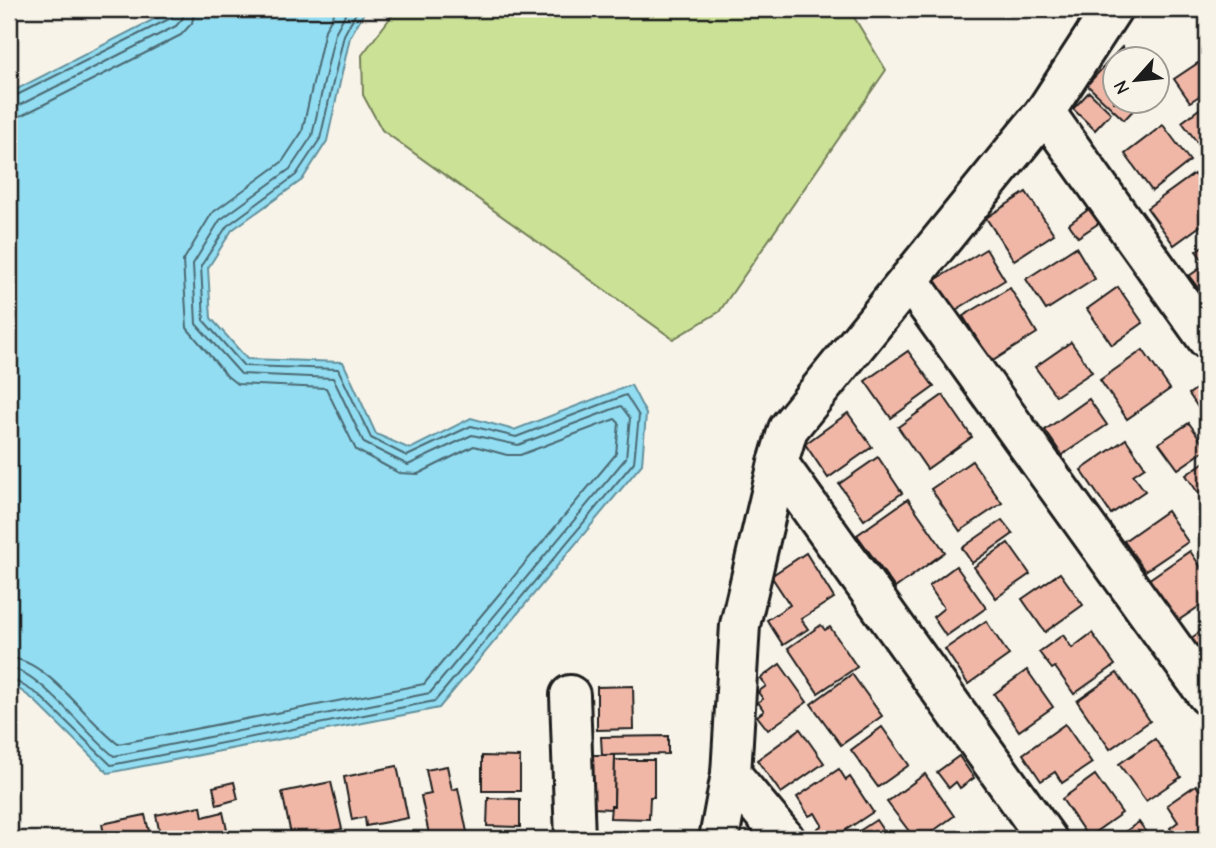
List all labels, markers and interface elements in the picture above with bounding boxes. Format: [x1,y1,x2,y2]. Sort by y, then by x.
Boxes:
north arrow [1100,46,1170,116]
text: N [1109,77,1134,98]

